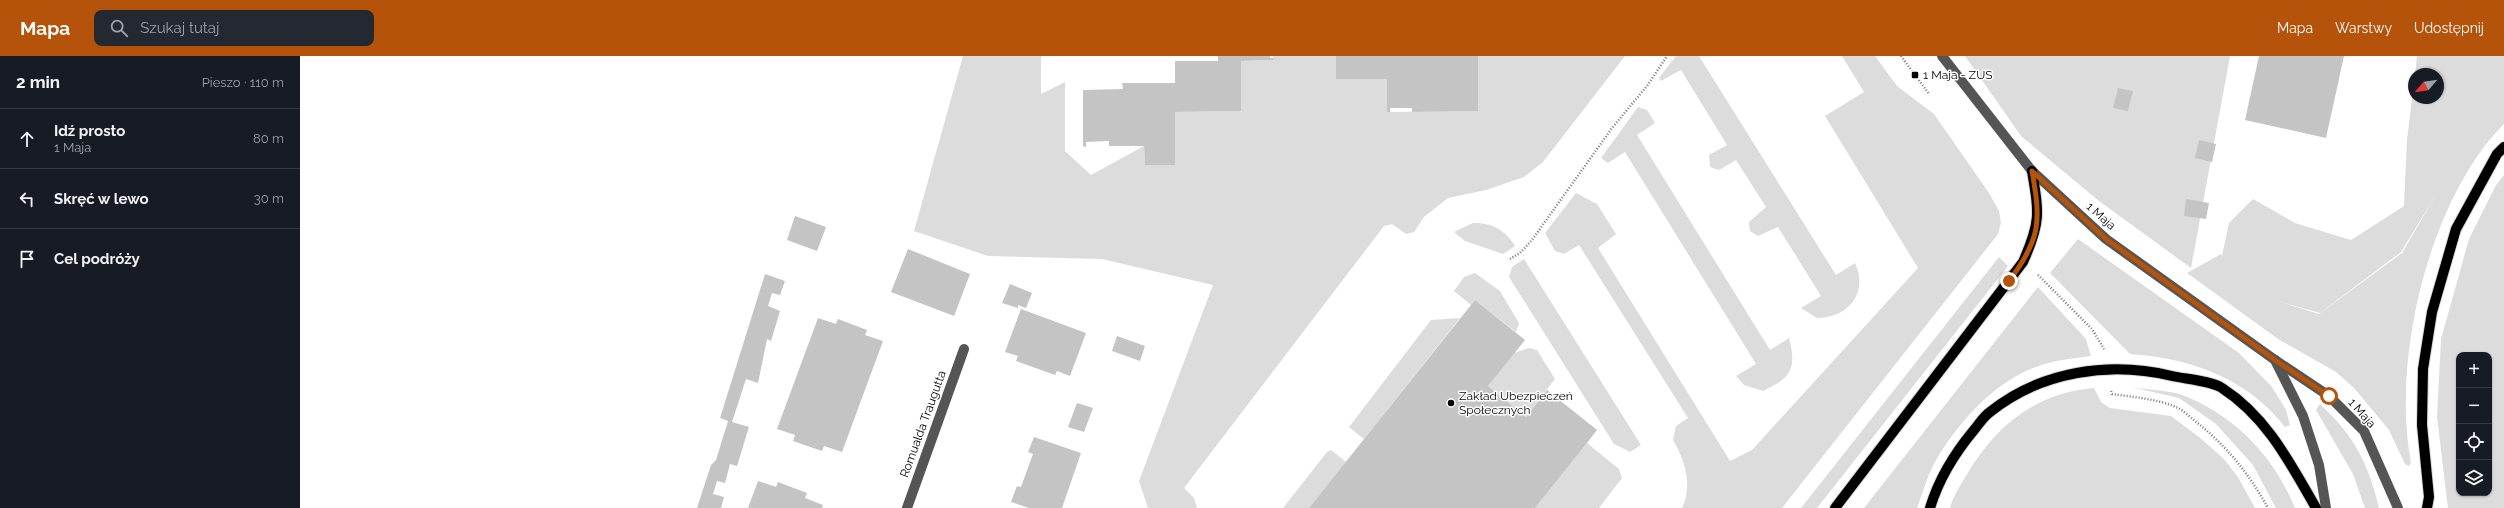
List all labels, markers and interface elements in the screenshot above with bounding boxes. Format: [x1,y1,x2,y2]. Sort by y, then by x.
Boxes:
search box [94,10,374,46]
text: Mapa [20,17,70,39]
icon: search [108,17,130,39]
text: Szukaj tutaj [140,19,219,37]
text: Mapa [2277,20,2313,36]
text: Warstwy [2335,20,2392,36]
text: Udostępnij [2414,20,2484,36]
place label: 1 Maja - ZUS [1923,68,1993,82]
north arrow [2408,68,2444,104]
marker: 1 Maja - ZUS [1910,70,1920,80]
text: 2 min [16,72,60,92]
text: Pieszo · 110 m [202,75,284,90]
text: Idź prosto [54,122,125,140]
icon: ahead [16,128,38,150]
text: 80 m [253,131,284,146]
text: 1 Maja [54,140,91,155]
icon: left [16,188,38,210]
text: Skręć w lewo [54,190,149,208]
text: 30 m [254,191,284,206]
street label: 1 Maja [2084,199,2118,233]
icon: arrive [16,248,38,270]
text: Cel podróży [54,250,140,268]
route end [2000,272,2018,290]
map controls [2456,352,2492,496]
button: + [2456,352,2492,388]
street label: Romualda Traugutta [897,369,949,479]
route start [2320,387,2338,405]
button: − [2456,388,2492,424]
place label: Zakład Ubezpieczeń Społecznych [1459,389,1573,417]
street label: 1 Maja [2345,395,2379,431]
marker: Zakład Ubezpieczeń Społecznych [1446,398,1456,408]
button: locate [2456,424,2492,460]
button: layers [2456,460,2492,496]

